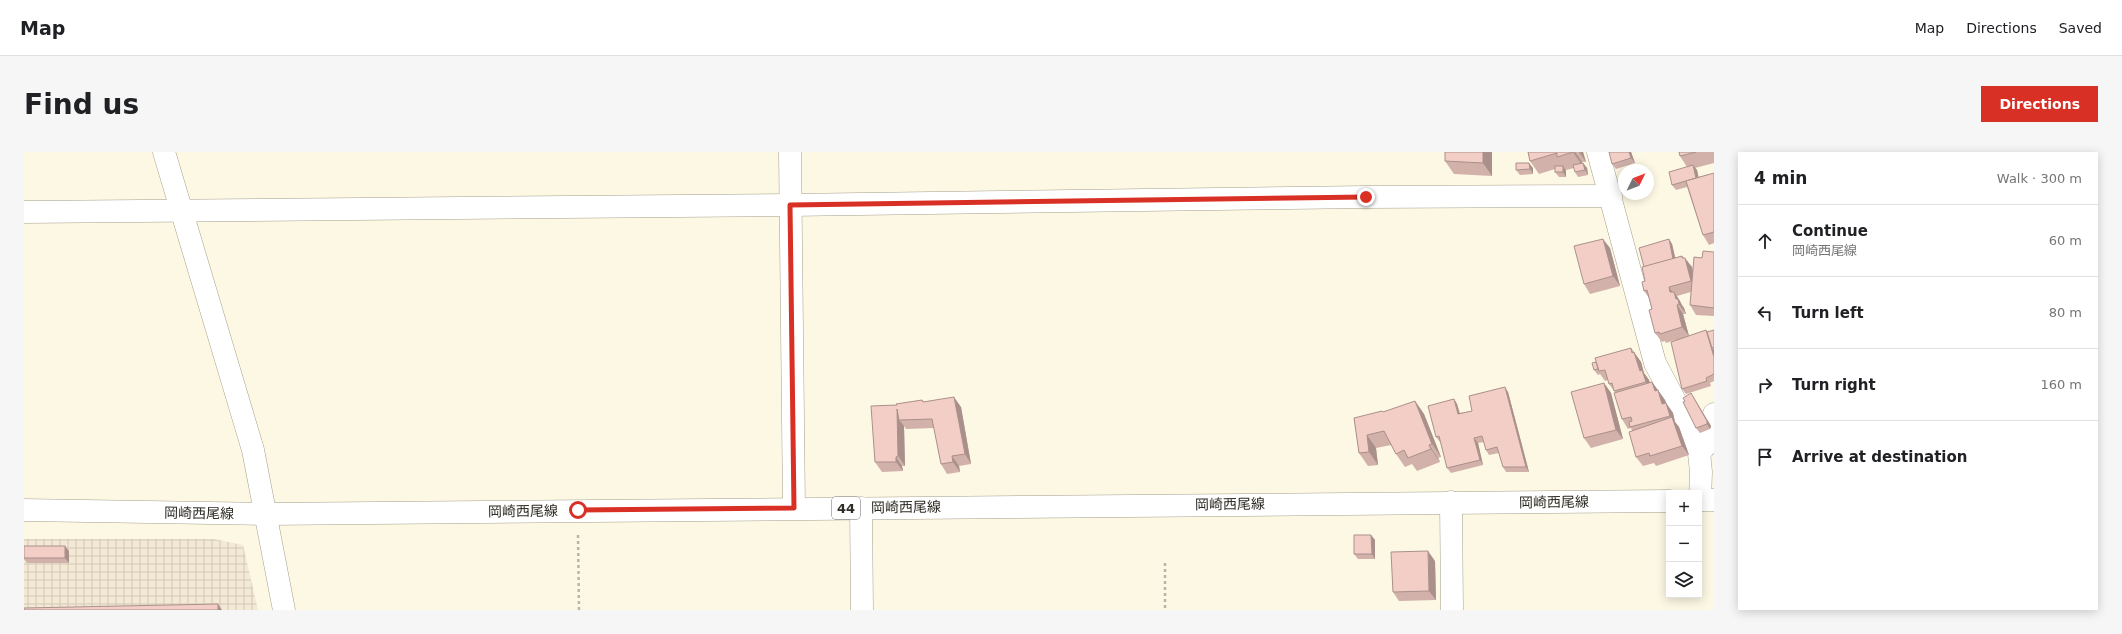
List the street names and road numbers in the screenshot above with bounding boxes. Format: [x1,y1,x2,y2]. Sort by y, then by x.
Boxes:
street label: 岡崎西尾線 [1519,493,1589,511]
street label: 岡崎西尾線 [1195,495,1265,513]
road number: 44 [832,497,860,519]
street label: 岡崎西尾線 [871,498,941,516]
street label: 岡崎西尾線 [488,502,558,520]
street label: 岡崎西尾線 [164,504,234,522]

